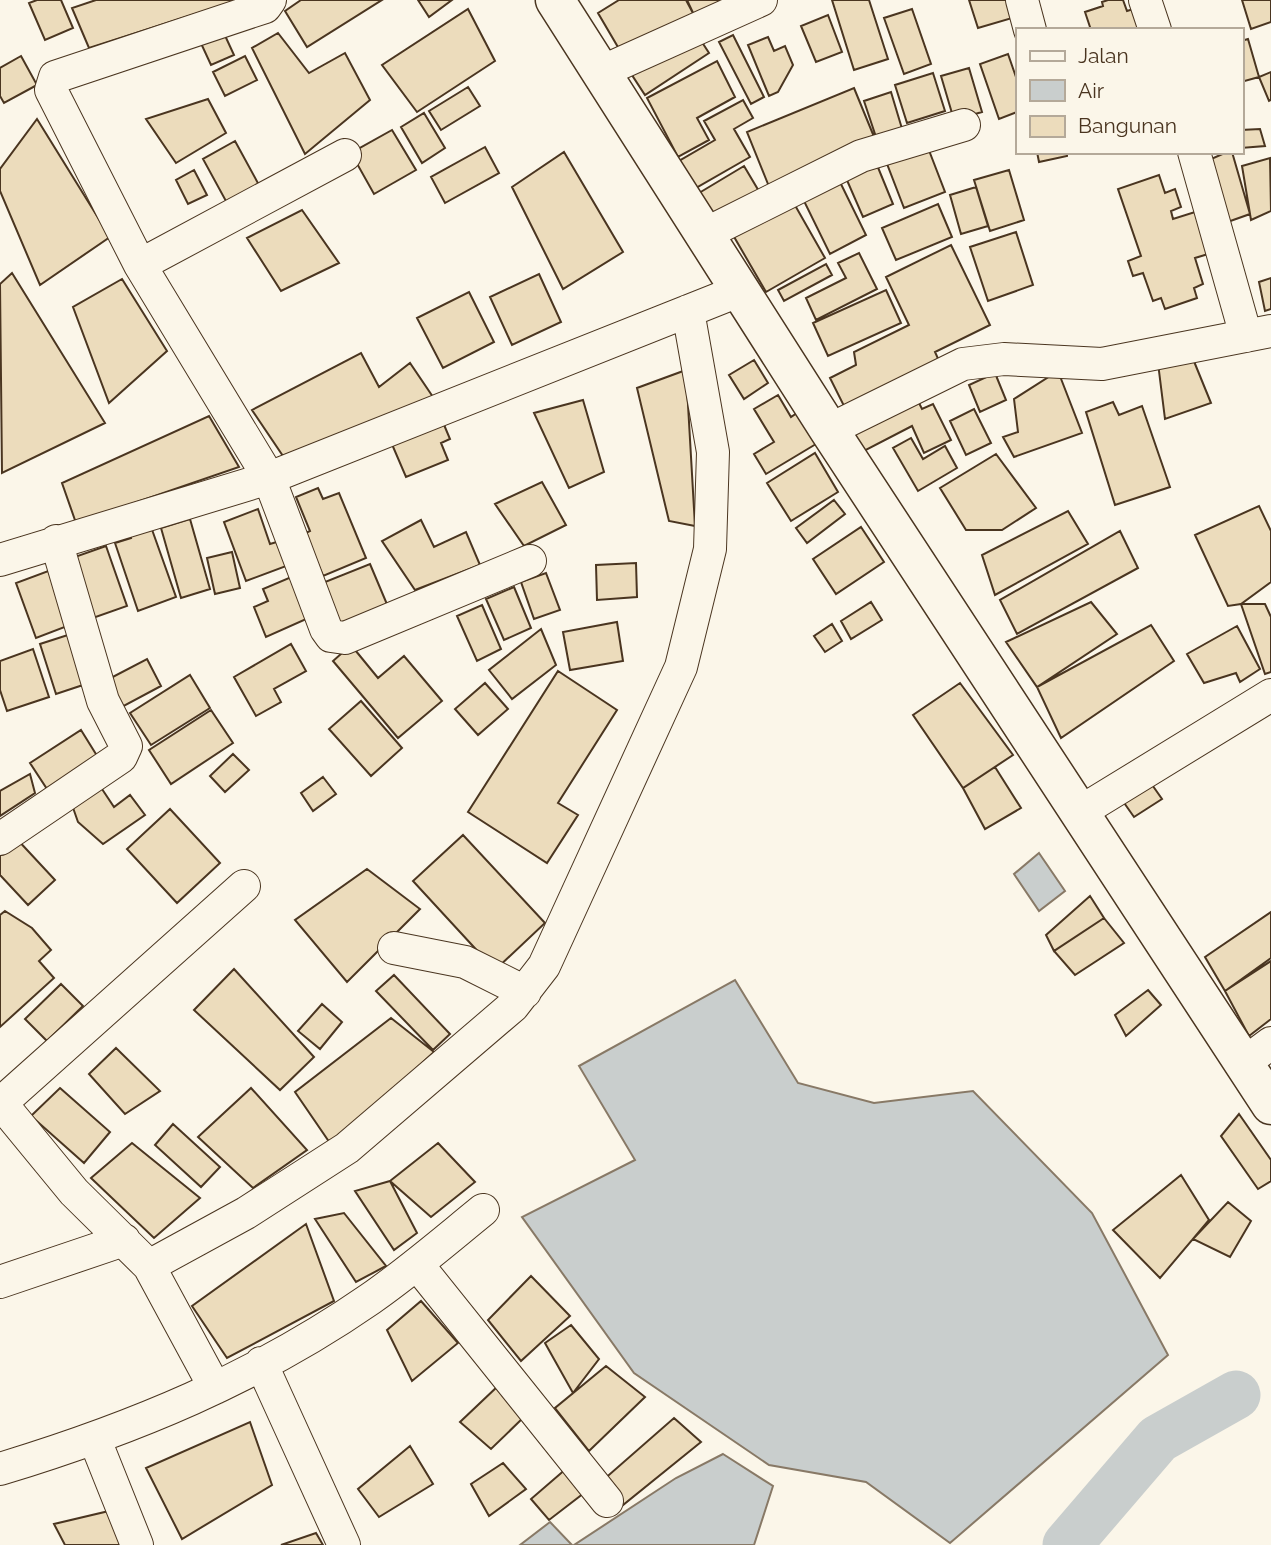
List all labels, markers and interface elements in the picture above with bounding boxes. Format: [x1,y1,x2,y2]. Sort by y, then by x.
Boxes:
legend [1016,28,1243,154]
text: Jalan [1078,43,1129,68]
text: Air [1078,78,1105,103]
text: Bangunan [1078,113,1177,138]

